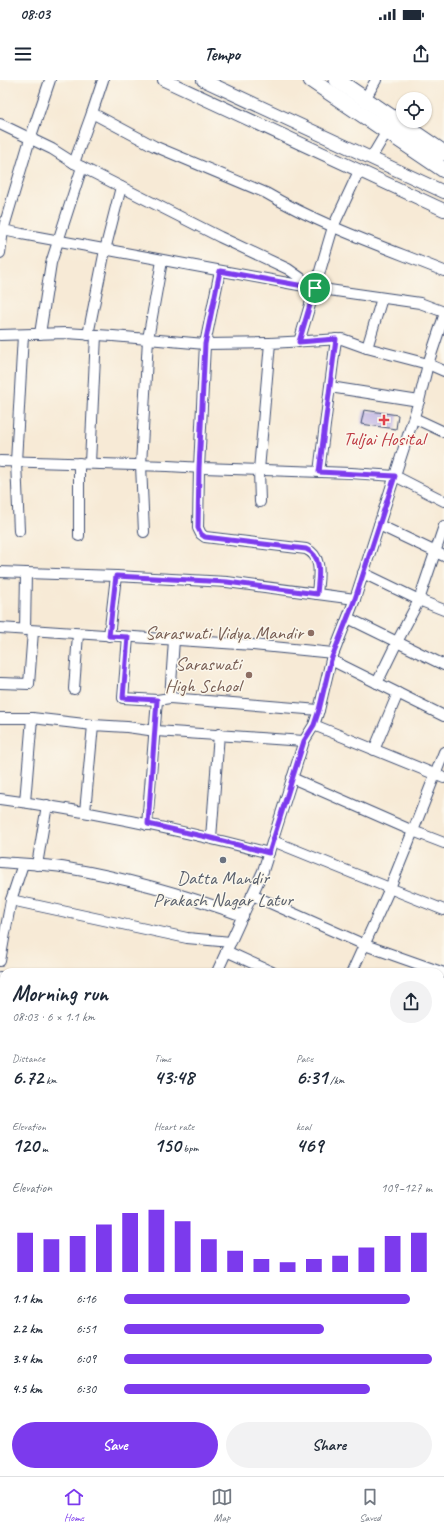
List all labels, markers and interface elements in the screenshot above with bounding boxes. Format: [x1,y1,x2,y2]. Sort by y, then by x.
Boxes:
text: 08:03 [20,5,50,24]
icon: menu [12,43,34,65]
text: Tempo [204,43,240,65]
icon: share [410,43,432,65]
map controls [396,92,432,128]
button: locate [396,92,432,128]
pin [298,271,332,305]
icon: arrive [304,277,326,299]
marker: Tuljai Hosital [378,414,390,426]
place label: Tuljai Hosital [343,427,429,451]
place label: Saraswati Vidya Mandir [145,621,305,645]
marker: Saraswati Vidya Mandir [306,628,316,638]
place label: Saraswati High School [165,652,245,698]
marker: Saraswati High School [244,670,254,680]
marker: Datta Mandir Prakash Nagar Latur [218,855,228,865]
place label: Datta Mandir Prakash Nagar Latur [153,866,294,912]
text: Morning run [12,980,108,1008]
button: share [390,981,432,1023]
text: 08:03 · 6 × 1.1 km [12,1009,95,1025]
text: Distance [12,1051,45,1065]
text: Time [154,1051,171,1065]
text: Pace [296,1051,313,1065]
text: 6.72 [12,1065,43,1090]
text: 43:48 [154,1065,194,1090]
text: 6:31 [296,1065,327,1090]
text: km [43,1073,57,1087]
text: /km [327,1073,344,1087]
text: Elevation [12,1119,46,1133]
text: Heart rate [154,1119,194,1133]
text: kcal [296,1119,311,1133]
text: 120 [12,1133,39,1158]
text: 150 [154,1133,181,1158]
text: 469 [296,1133,323,1158]
text: m [39,1141,48,1155]
text: bpm [181,1141,198,1155]
text: Elevation [12,1180,52,1196]
text: 109–127 m [381,1180,432,1196]
text: 1.1 km [12,1291,42,1307]
text: 6:16 [76,1291,96,1307]
text: 2.2 km [12,1321,42,1337]
text: 6:51 [76,1321,96,1337]
text: 3.4 km [12,1351,42,1367]
text: 6:09 [76,1351,96,1367]
text: 4.5 km [12,1381,42,1397]
text: 6:30 [76,1381,96,1397]
button: Save [12,1422,218,1468]
button: Share [226,1422,432,1468]
tab: Home [63,1486,85,1524]
tab: Map [211,1486,233,1524]
tab: Saved [359,1486,381,1524]

